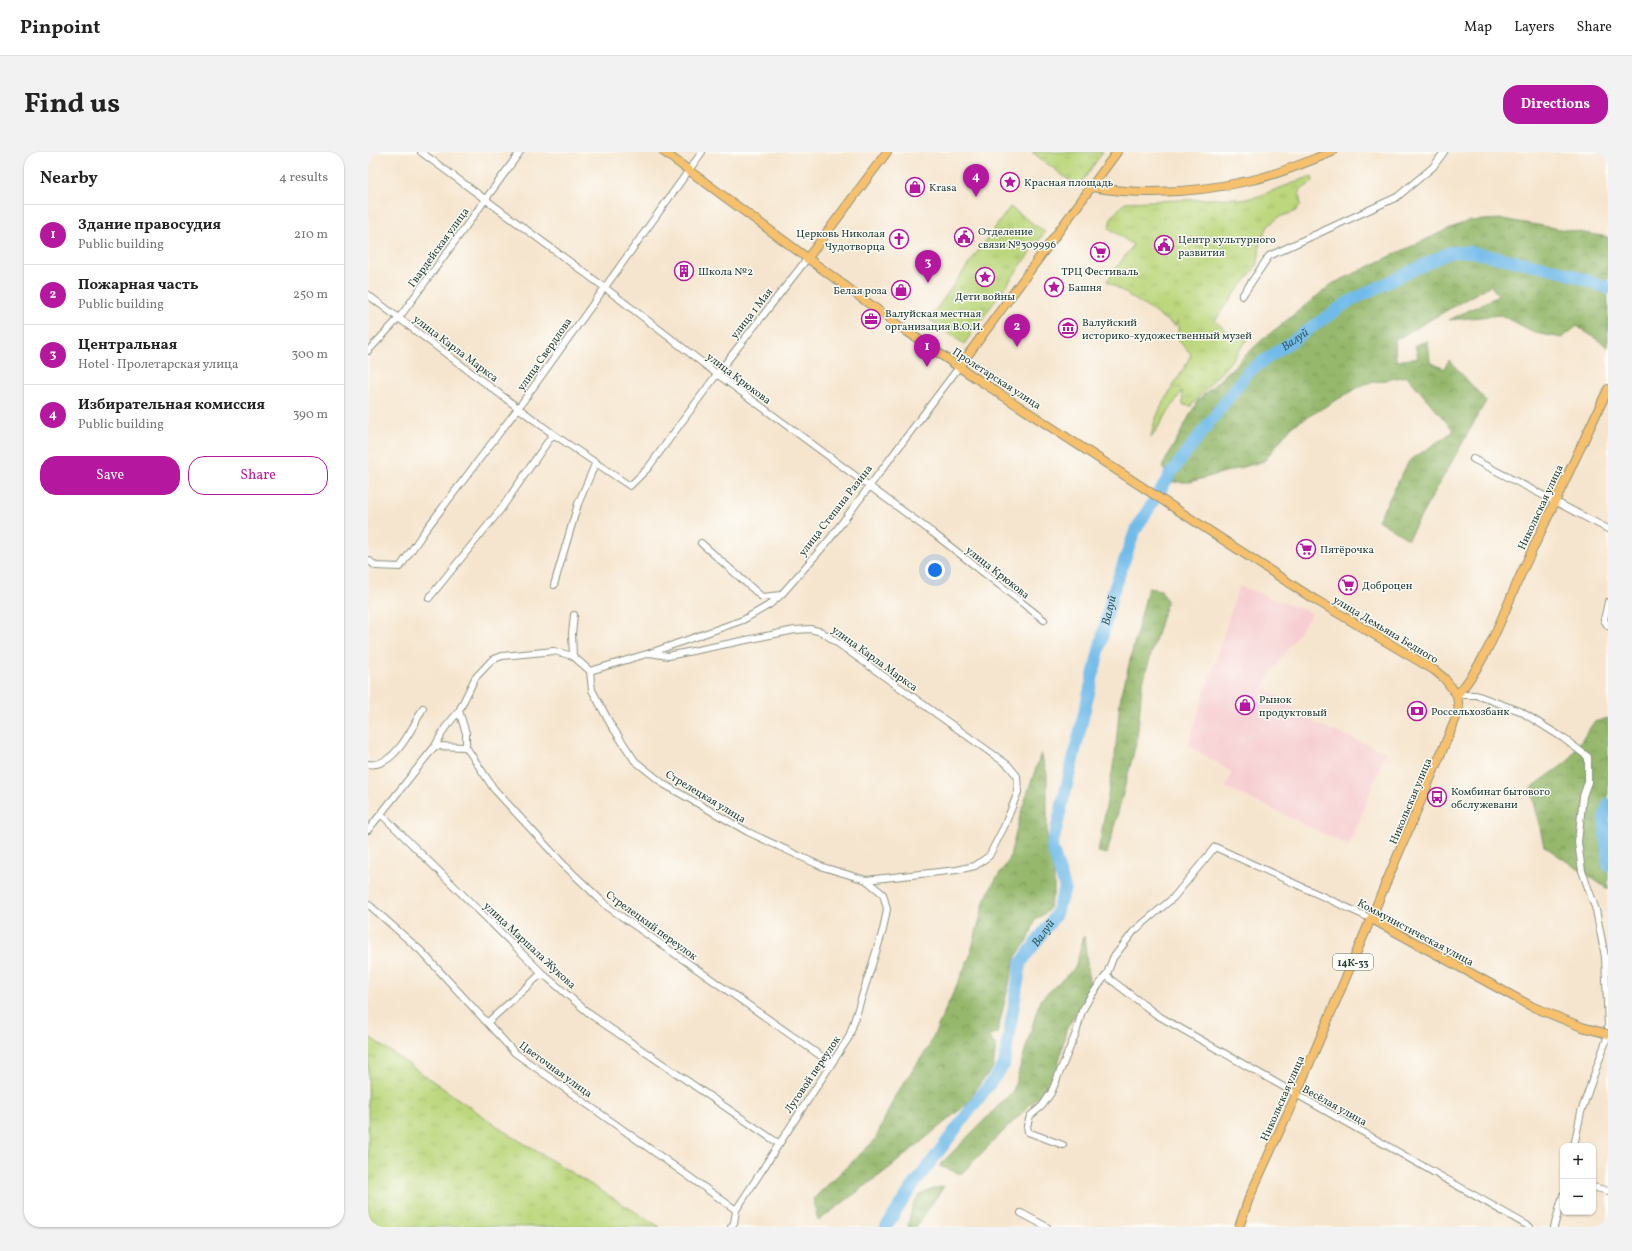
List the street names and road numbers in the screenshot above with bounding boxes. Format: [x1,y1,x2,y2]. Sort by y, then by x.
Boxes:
street label: Гвардейская улица [405,204,474,291]
street label: улица 1 Мая [728,285,777,342]
street label: улица Карла Маркса [409,312,501,387]
street label: улица Свердлова [514,315,576,394]
street label: Пролетарская улица [949,345,1044,414]
street label: улица Крюкова [703,350,774,409]
street label: улица Степана Разина [796,462,877,560]
street label: Никольская улица [1515,462,1568,553]
street label: улица Крюкова [962,543,1033,603]
street label: улица Демьяна Бедного [1330,593,1441,668]
street label: улица Карла Маркса [828,623,921,696]
street label: Никольская улица [1386,756,1437,847]
street label: Стрелецкая улица [662,767,749,828]
street label: Стрелецкий переулок [602,888,700,965]
street label: Коммунистическая улица [1355,896,1477,971]
street label: улица Маршала Жукова [480,899,579,993]
road number: 14К-33 [1333,954,1373,970]
street label: Луговой переулок [782,1033,845,1116]
street label: Цветочная улица [515,1039,595,1102]
street label: Никольская улица [1258,1053,1309,1144]
street label: Весёлая улица [1299,1082,1370,1131]

